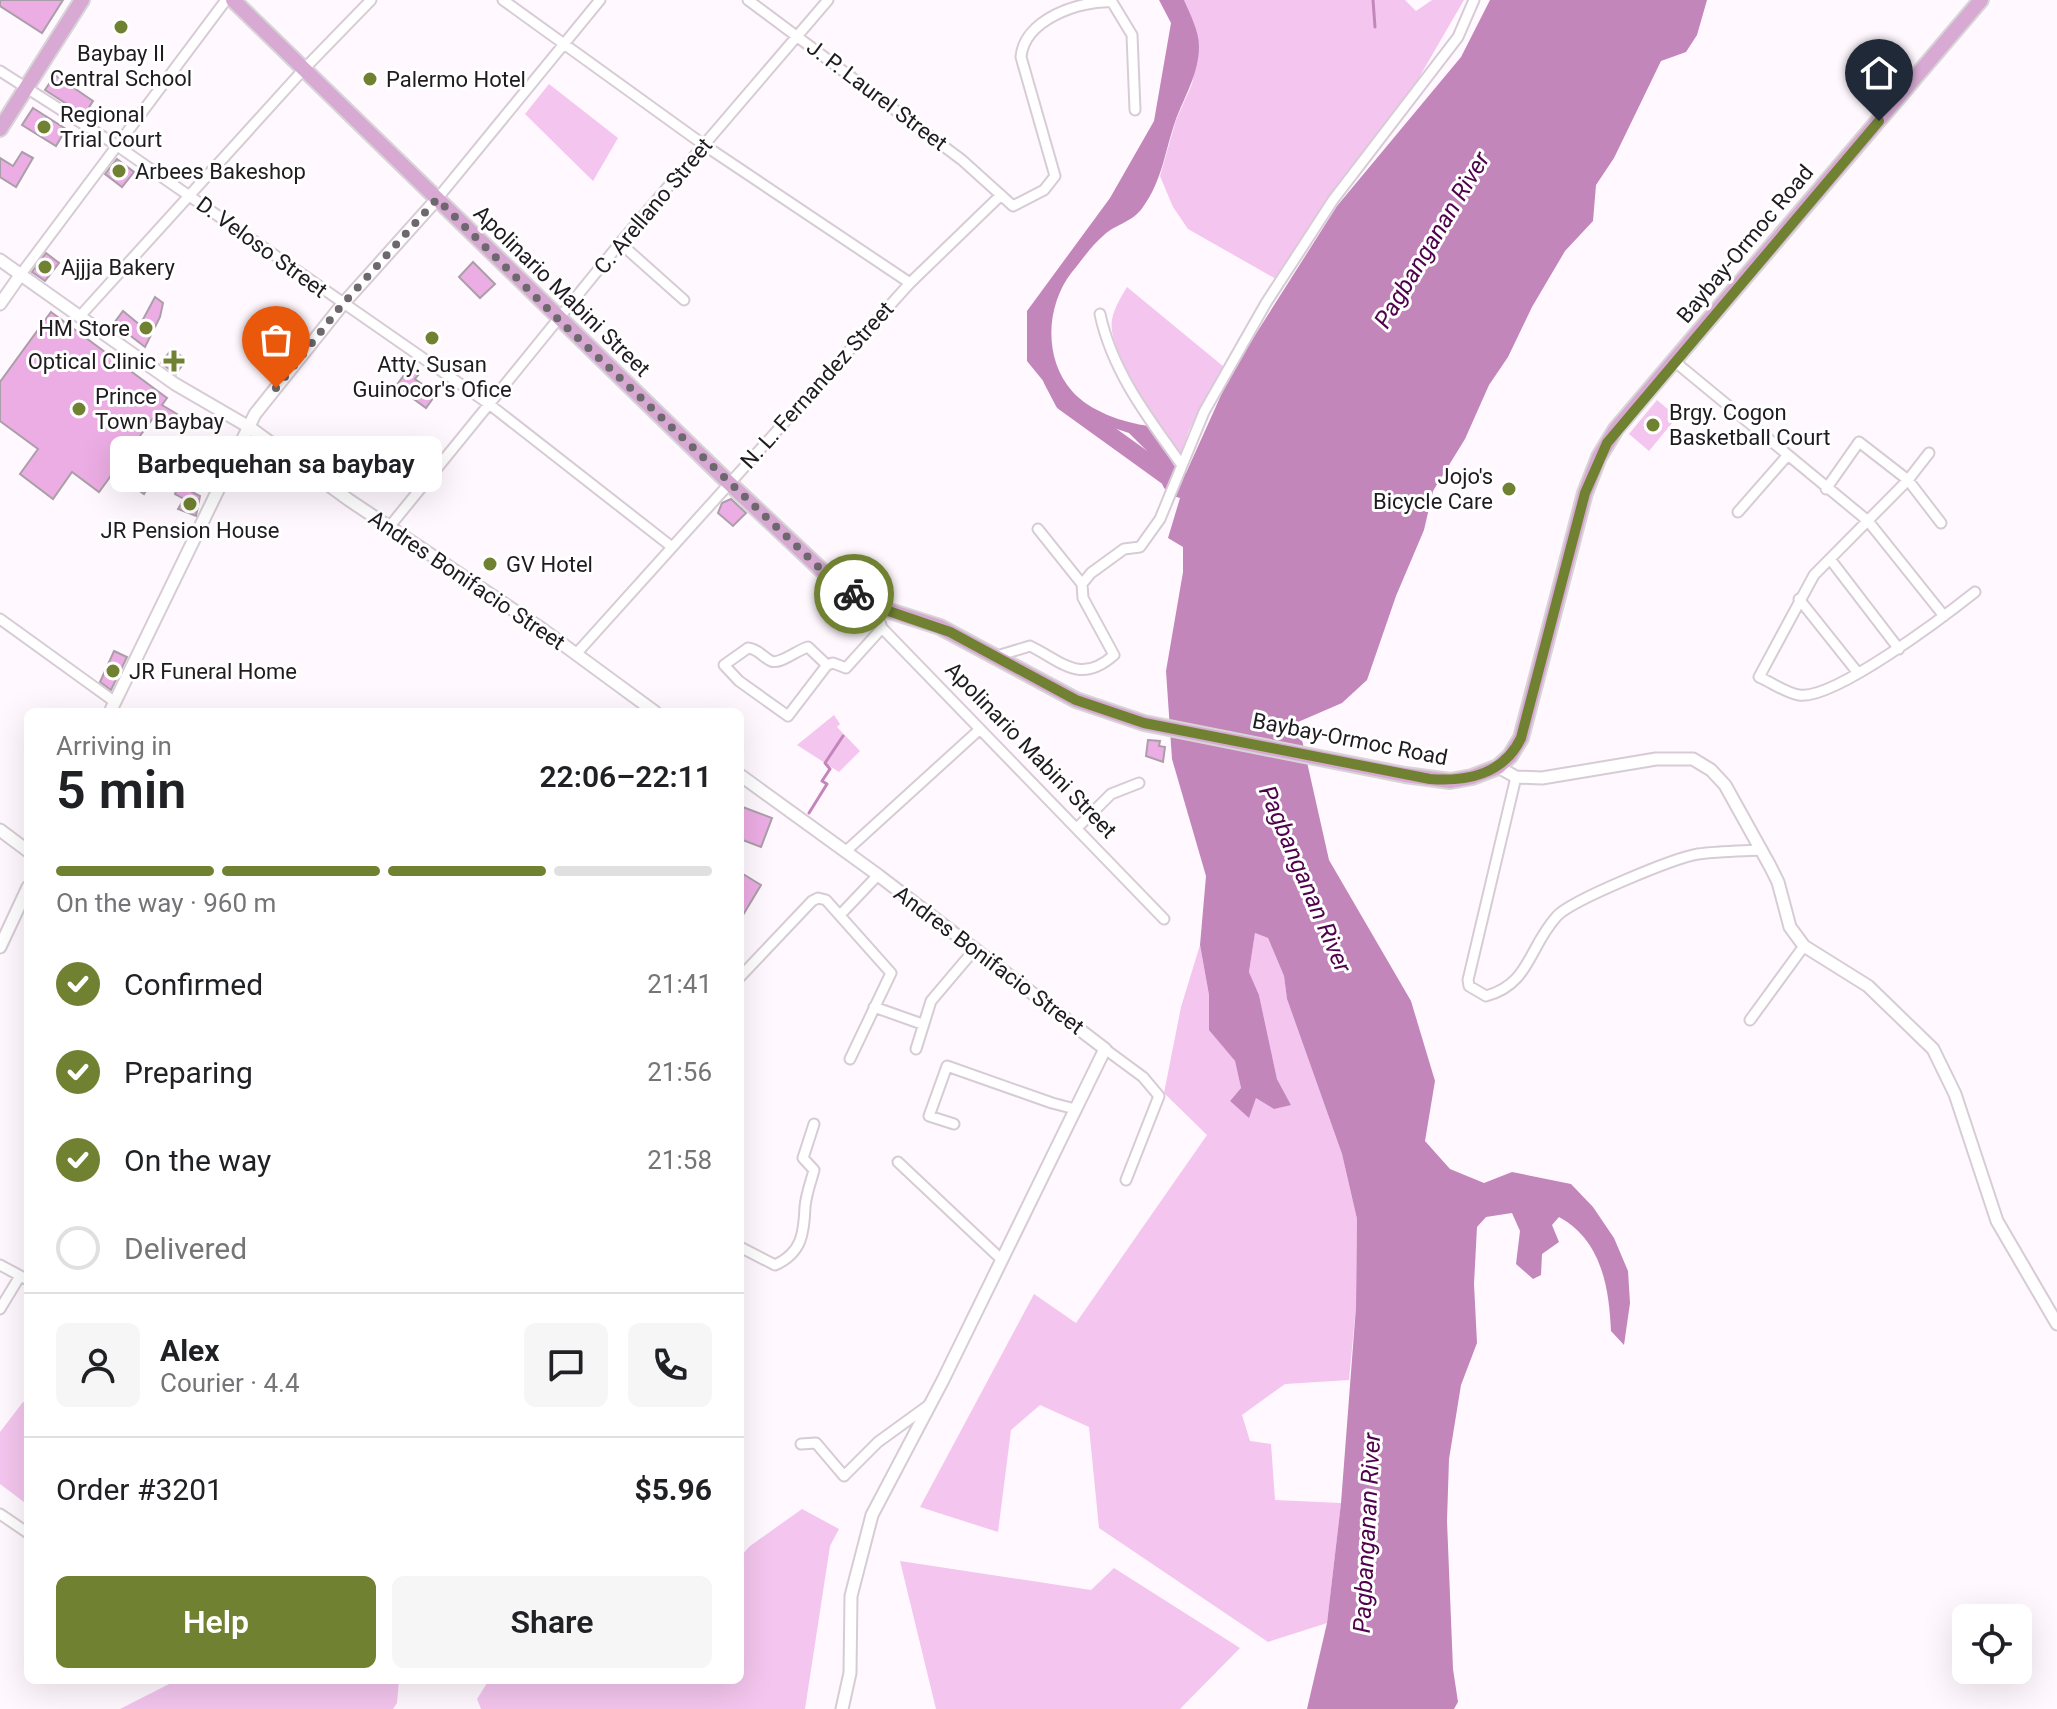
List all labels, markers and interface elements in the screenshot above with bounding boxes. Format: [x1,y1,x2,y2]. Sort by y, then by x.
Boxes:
marker: Baybay II Central School [112,18,130,36]
street label: J. P. Laurel Street [802,34,952,156]
pin [1845,39,1913,121]
place label: Baybay II Central School [50,41,192,91]
icon: home [1857,51,1901,95]
place label: Palermo Hotel [386,67,526,92]
marker: Palermo Hotel [361,70,379,88]
place label: Regional Trial Court [60,102,162,152]
marker: Regional Trial Court [35,118,53,136]
street label: C. Arellano Street [589,133,717,279]
water label: Pagbanganan River [1368,146,1496,333]
place label: Arbees Bakeshop [135,159,306,184]
street label: Baybay-Ormoc Road [1672,160,1818,328]
marker: Arbees Bakeshop [110,162,128,180]
street label: D. Veloso Street [192,191,332,303]
street label: Apolinario Mabini Street [469,200,655,382]
place label: Ajjja Bakery [61,255,175,280]
marker: Ajjja Bakery [36,258,54,276]
street label: N. L. Fernandez Street [735,296,899,474]
pin [242,306,310,388]
place label: HM Store [38,316,130,341]
icon: bag [254,318,298,362]
marker: HM Store [137,319,155,337]
marker: Atty. Susan Guinocor's Ofice [423,329,441,347]
place label: Optical Clinic [28,349,156,374]
marker: Optical Clinic [163,350,185,372]
place label: Atty. Susan Guinocor's Ofice [352,352,512,402]
place label: Prince Town Baybay [95,384,225,434]
marker: Prince Town Baybay [70,400,88,418]
place label: Brgy. Cogon Basketball Court [1669,400,1831,450]
marker: Brgy. Cogon Basketball Court [1644,416,1662,434]
callout: Barbequehan sa baybay [110,436,442,492]
text: Barbequehan sa baybay [137,449,415,479]
place label: Jojo's Bicycle Care [1373,464,1493,514]
marker: Jojo's Bicycle Care [1500,480,1518,498]
marker: JR Pension House [181,495,199,513]
street label: Andres Bonifacio Street [364,505,570,655]
place label: JR Pension House [101,518,279,543]
place label: GV Hotel [506,552,593,577]
courier [814,554,894,634]
marker: GV Hotel [481,555,499,573]
icon: bike [832,572,876,616]
street label: Apolinario Mabini Street [940,657,1122,843]
place label: JR Funeral Home [129,659,297,684]
marker: JR Funeral Home [104,662,122,680]
street label: Baybay-Ormoc Road [1250,708,1450,770]
text: Arriving in [56,731,172,761]
text: 22:06–22:11 [539,759,712,794]
text: 5 min [56,760,186,821]
water label: Pagbanganan River [1253,781,1357,978]
street label: Andres Bonifacio Street [889,881,1089,1039]
text: On the way · 960 m [56,888,276,918]
icon: check [56,962,100,1006]
text: Confirmed [124,967,263,1002]
text: 21:41 [647,969,712,999]
icon: check [56,1050,100,1094]
text: Preparing [124,1055,253,1090]
text: 21:56 [647,1057,712,1087]
icon: check [56,1138,100,1182]
text: On the way [124,1143,271,1178]
text: 21:58 [647,1145,712,1175]
text: Delivered [124,1231,247,1266]
button: person [56,1323,140,1407]
button: chat [524,1323,608,1407]
button: phone [628,1323,712,1407]
text: Alex [160,1333,220,1368]
text: Courier · 4.4 [160,1368,300,1398]
water label: Pagbanganan River [1348,1431,1386,1634]
text: Order #3201 [56,1472,223,1507]
text: $5.96 [634,1472,712,1507]
button: Help [56,1576,376,1668]
button: Share [392,1576,712,1668]
map controls [1952,1604,2032,1684]
button: locate [1952,1604,2032,1684]

